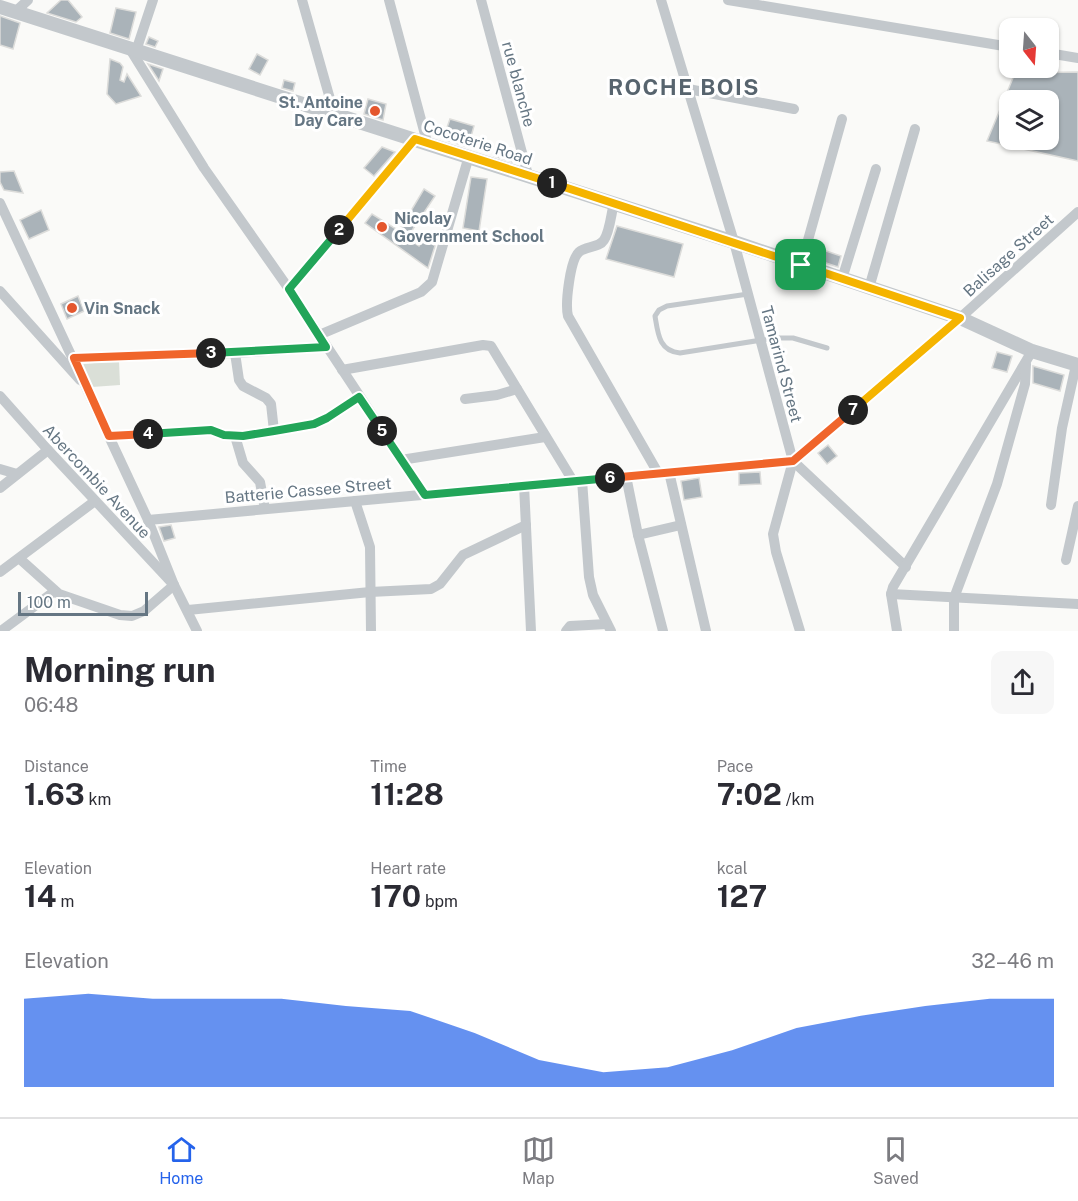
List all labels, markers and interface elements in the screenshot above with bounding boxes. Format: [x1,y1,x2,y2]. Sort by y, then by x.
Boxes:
north arrow [999,18,1059,78]
map controls [999,18,1059,150]
street label: rue blanche [498,39,539,129]
district label: ROCHE BOIS [608,74,760,100]
button: layers [999,90,1059,150]
place label: St. Antoine Day Care [278,93,363,130]
marker: St. Antoine Day Care [368,104,382,118]
street label: Cocoterie Road [421,116,535,169]
pin: 1 [537,168,567,198]
text: 1 [549,173,555,192]
place label: Nicolay Government School [394,209,544,246]
street label: Balisage Street [959,210,1057,301]
pin: 2 [324,215,354,245]
text: 2 [334,220,344,239]
marker: Nicolay Government School [375,220,389,234]
pin [775,239,826,290]
icon: arrive [784,248,817,281]
place label: Vin Snack [84,299,160,318]
marker: Vin Snack [65,301,79,315]
street label: Tamarind Street [757,304,806,424]
pin: 3 [196,338,226,368]
text: 3 [206,343,216,362]
pin: 7 [838,395,868,425]
text: 7 [848,400,858,419]
pin: 5 [367,416,397,446]
pin: 4 [133,419,163,449]
street label: Abercombie Avenue [39,420,154,542]
text: 5 [377,421,387,440]
text: 4 [143,424,153,443]
pin: 6 [595,463,625,493]
text: 6 [605,468,615,487]
street label: Batterie Cassee Street [224,474,392,507]
scale bar [18,589,148,616]
text: 100 m [27,593,71,612]
text: Morning run [24,651,216,689]
button: share [991,651,1054,714]
text: 06:48 [24,693,78,717]
text: Distance [24,757,89,776]
text: Time [370,757,407,776]
text: Pace [717,757,753,776]
text: 1.63 [24,776,85,812]
text: 11:28 [370,776,444,812]
text: 7:02 [717,776,782,812]
text: km [85,790,111,809]
text: /km [782,790,814,809]
text: Elevation [24,859,92,878]
text: Heart rate [370,859,446,878]
text: kcal [717,859,748,878]
text: 14 [24,878,57,914]
text: 170 [370,878,421,914]
text: 127 [717,878,767,914]
text: m [57,892,74,911]
text: bpm [421,892,458,911]
text: Elevation [24,949,109,973]
text: 32–46 m [971,949,1054,973]
tab: Home [159,1133,203,1188]
tab: Map [522,1133,555,1188]
tab: Saved [873,1133,919,1188]

